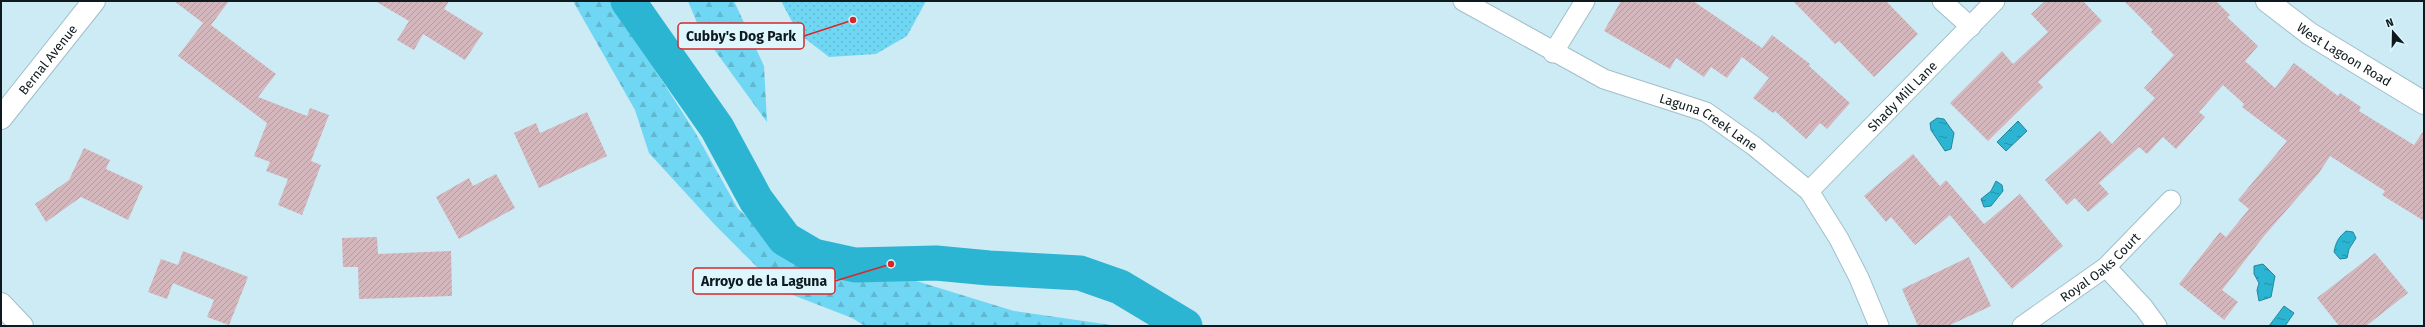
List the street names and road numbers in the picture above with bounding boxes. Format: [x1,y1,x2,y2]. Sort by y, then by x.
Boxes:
street label: West Lagoon Road [2294,20,2394,89]
street label: Bernal Avenue [16,22,80,98]
street label: Shady Mill Lane [1865,58,1940,135]
street label: Laguna Creek Lane [1658,90,1760,154]
street label: Royal Oaks Court [2057,229,2143,305]

